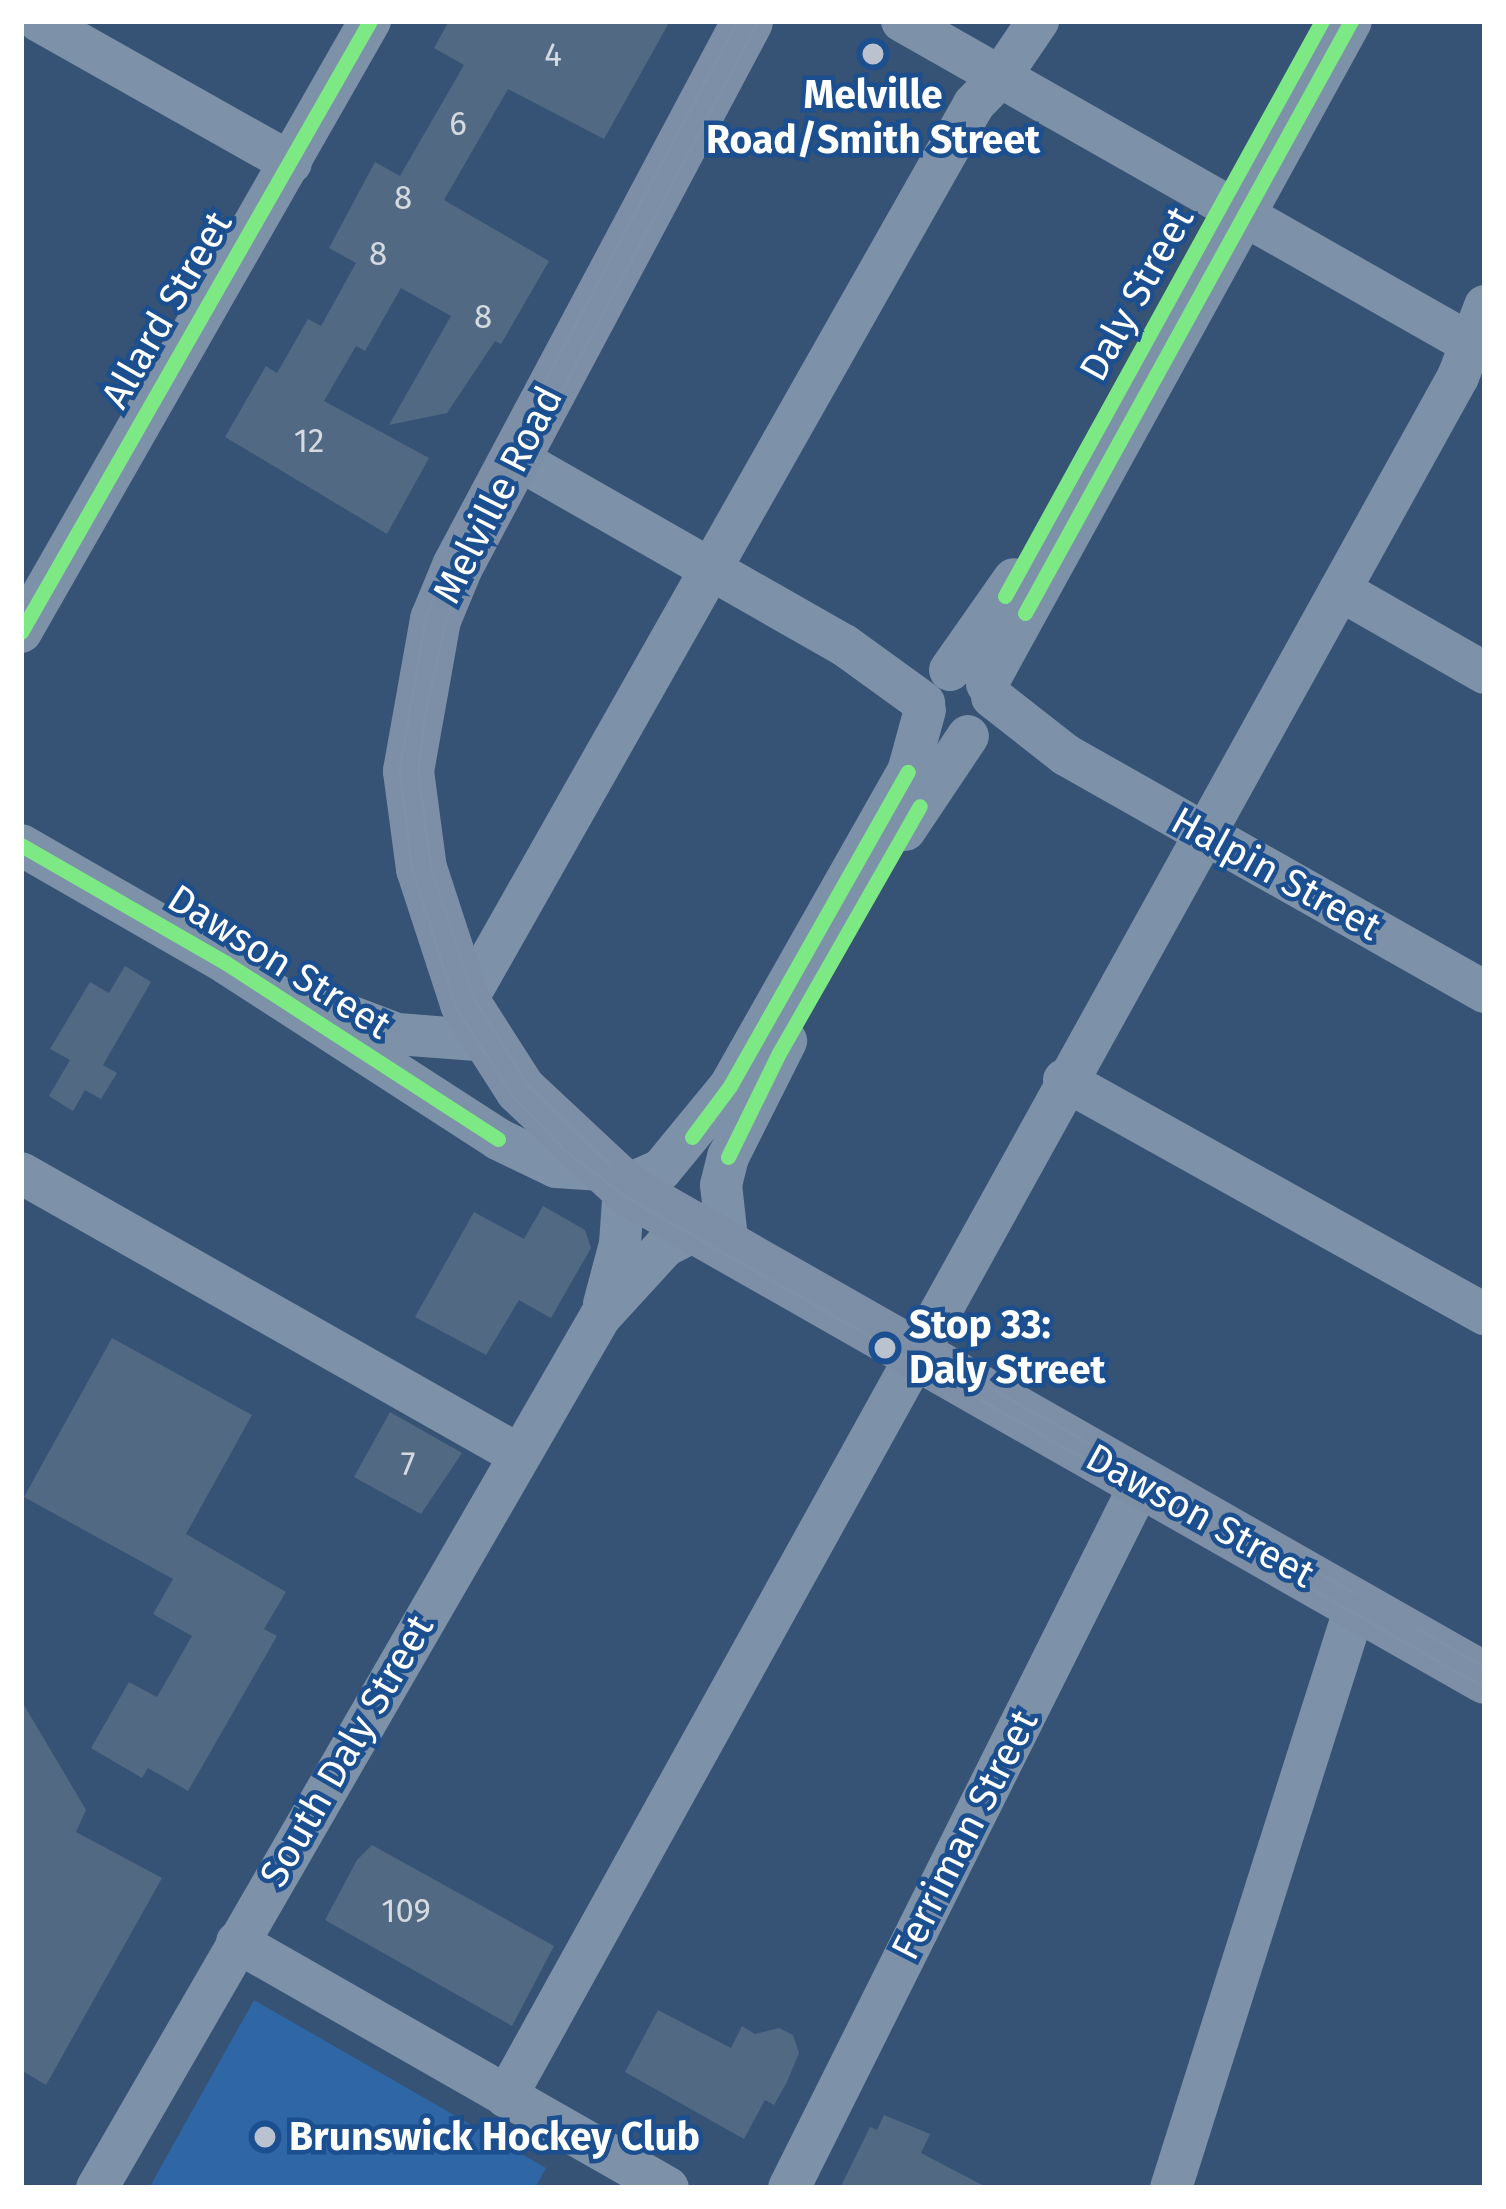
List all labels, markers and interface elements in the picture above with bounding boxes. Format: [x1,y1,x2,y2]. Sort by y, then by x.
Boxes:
house number: 4 [544,36,562,76]
marker: Melville Road/Smith Street [860,41,886,67]
place label: Melville Road/Smith Street [706,73,1040,164]
house number: 6 [449,105,467,145]
house number: 8 [394,179,412,219]
street label: Daly Street [1070,199,1204,389]
street label: Allard Street [92,203,242,417]
house number: 8 [369,235,387,275]
house number: 8 [474,298,492,338]
street label: Melville Road [423,379,573,611]
house number: 12 [294,422,324,462]
street label: Halpin Street [1163,797,1389,951]
street label: Dawson Street [159,875,399,1049]
place label: Stop 33: Daly Street [909,1303,1106,1394]
marker: Stop 33: Daly Street [872,1335,898,1361]
street label: Dawson Street [1078,1434,1322,1598]
house number: 7 [401,1445,415,1485]
street label: South Daly Street [250,1607,444,1895]
street label: Ferriman Street [882,1702,1048,1968]
house number: 109 [381,1892,431,1932]
place label: Brunswick Hockey Club [289,2114,700,2160]
marker: Brunswick Hockey Club [252,2124,278,2150]

